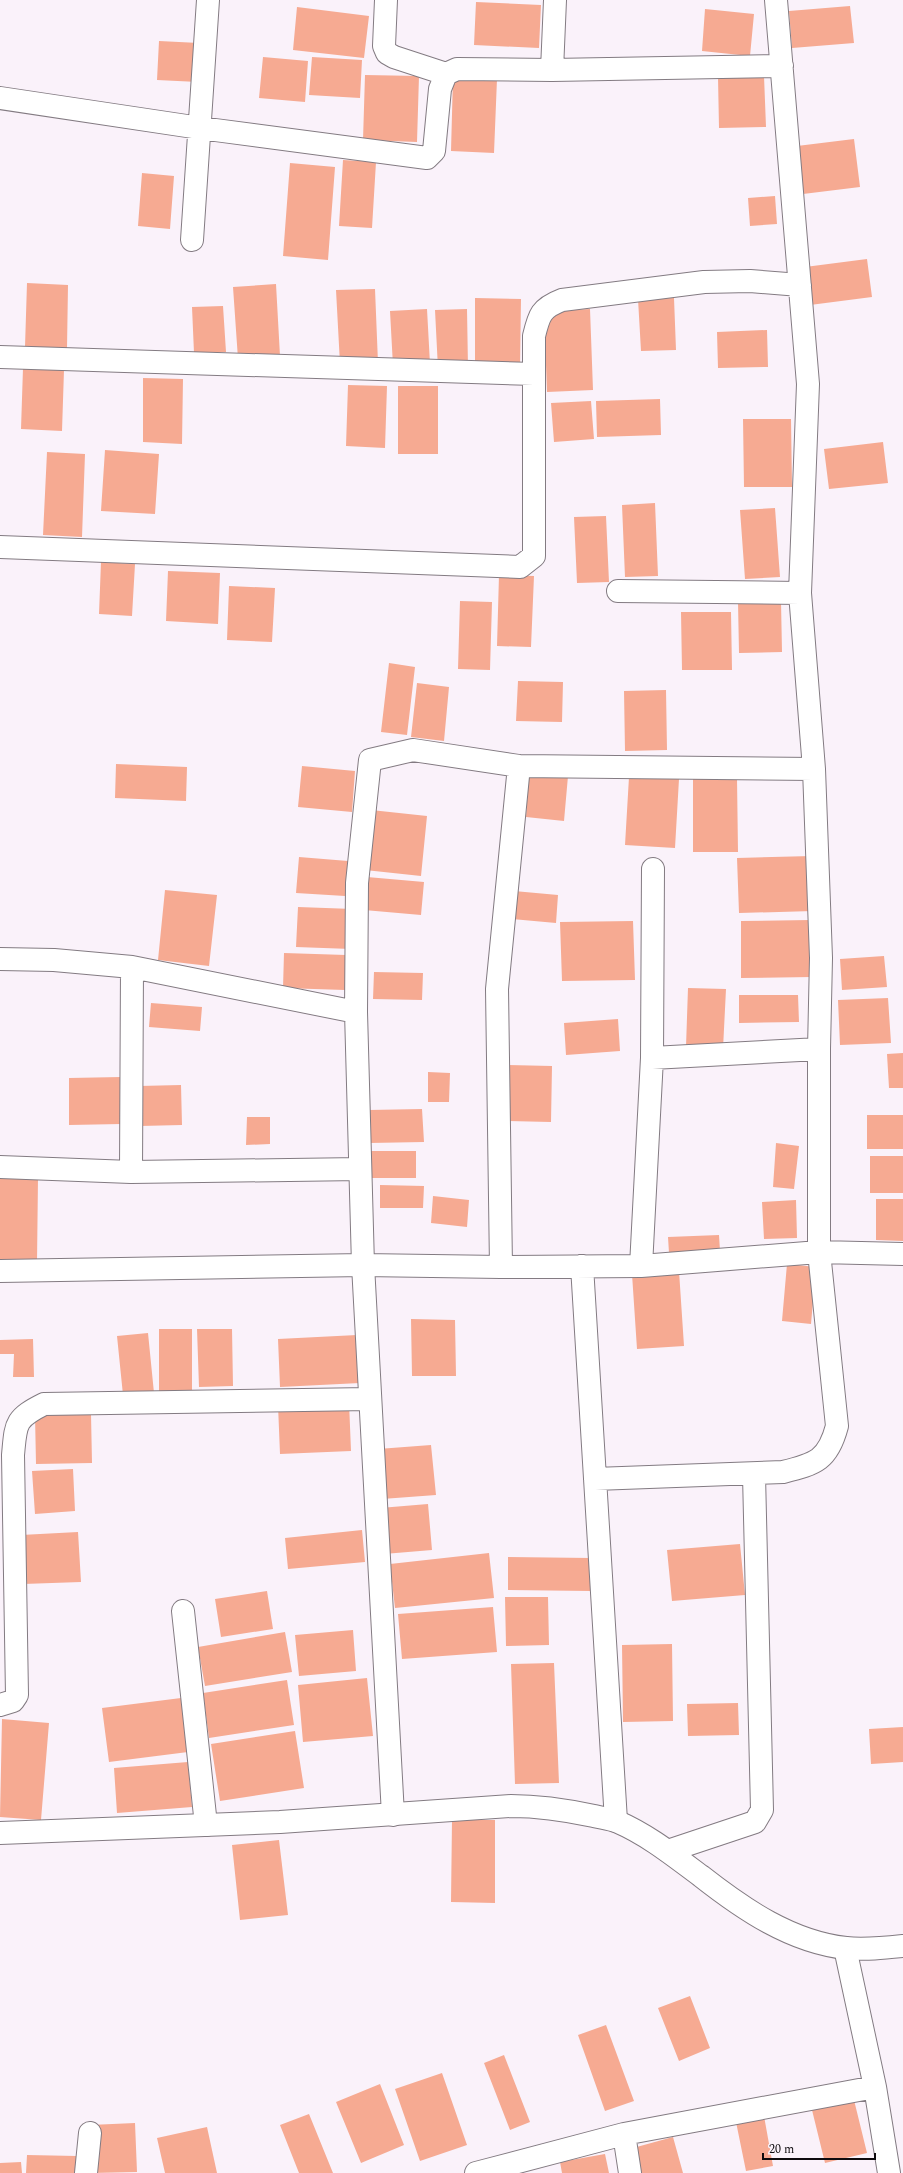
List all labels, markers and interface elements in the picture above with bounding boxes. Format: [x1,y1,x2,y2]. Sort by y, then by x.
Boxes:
scale bar [763,2135,875,2161]
text: 20 m [769,2140,794,2159]

